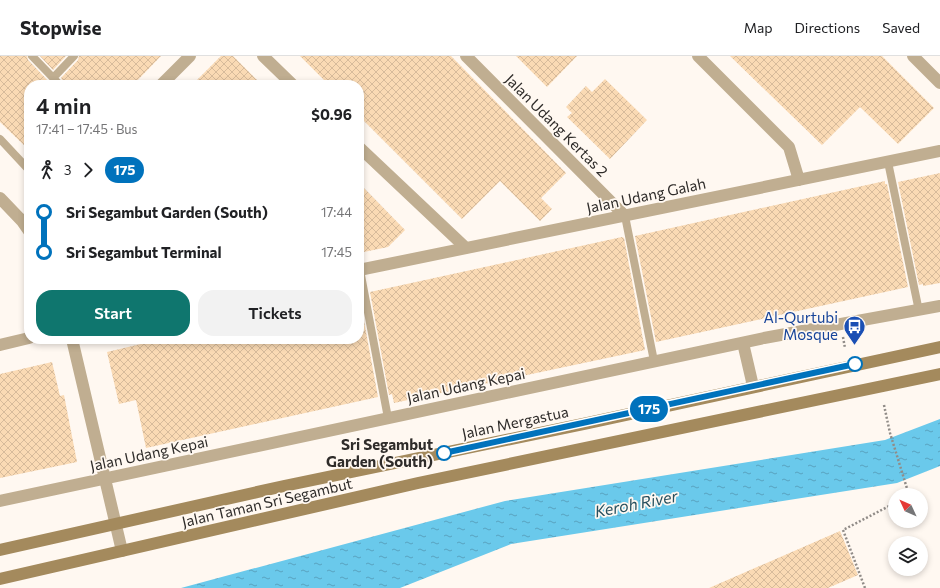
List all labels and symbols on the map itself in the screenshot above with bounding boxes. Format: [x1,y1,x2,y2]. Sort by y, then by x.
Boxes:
street label: Jalan Udang Kertas 2 [502,70,612,180]
street label: Jalan Udang Galah [585,174,707,216]
place label: Al-Qurtubi Mosque [764,308,838,343]
bus stop icon: Al-Qurtubi Mosque [841,313,867,346]
unlabelled marker [847,356,863,372]
street label: Jalan Udang Kepai [405,364,527,406]
line badge: 175 [626,396,672,422]
street label: Jalan Mergastua [460,402,570,442]
street label: Jalan Udang Kepai [88,432,210,474]
place label: Sri Segambut Garden (South) [326,435,433,470]
marker: Sri Segambut Garden (South) [436,445,452,461]
street label: Jalan Taman Sri Segambut [180,474,354,530]
water label: Keroh River [593,486,680,520]
north arrow [888,488,928,528]

